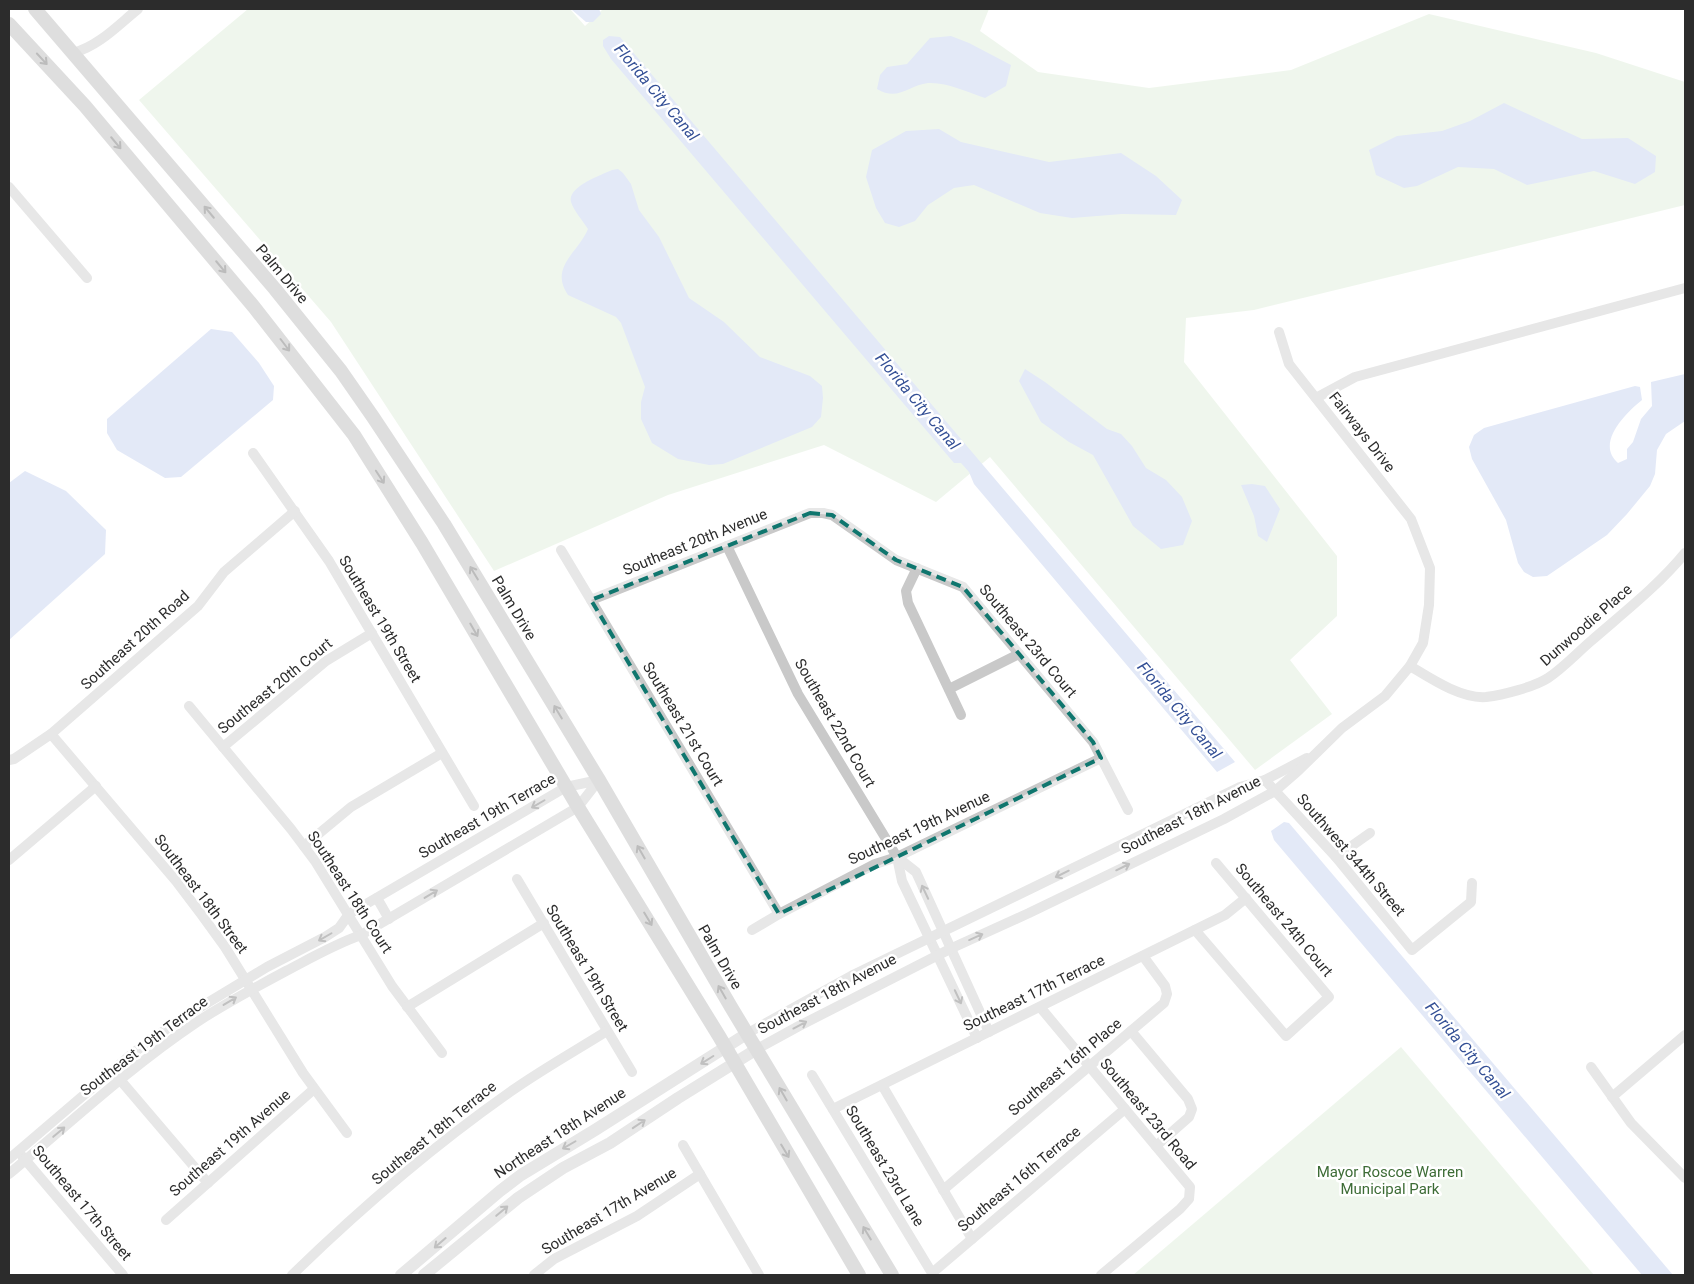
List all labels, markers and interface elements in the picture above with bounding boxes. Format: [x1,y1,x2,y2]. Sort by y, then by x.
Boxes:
water label: Florida City Canal [610,40,703,145]
one-way arrow [36,53,48,66]
one-way arrow [111,136,122,149]
one-way arrow [204,206,215,219]
street label: Palm Drive [252,241,312,307]
one-way arrow [215,261,227,274]
one-way arrow [279,338,290,351]
water label: Florida City Canal [871,349,964,454]
street label: Fairways Drive [1325,388,1399,476]
one-way arrow [375,469,385,483]
street label: Southeast 20th Avenue [620,505,770,579]
street label: Southeast 19th Street [335,552,425,686]
one-way arrow [468,566,478,580]
street label: Palm Drive [488,573,540,643]
street label: Dunwoodie Place [1536,580,1636,670]
street label: Southeast 23rd Court [975,581,1081,701]
street label: Southeast 20th Road [77,587,193,693]
one-way arrow [469,623,479,637]
street label: Southeast 20th Court [214,634,336,738]
street label: Southeast 22nd Court [791,655,879,791]
water label: Florida City Canal [1133,658,1226,763]
street label: Southeast 21st Court [639,659,727,789]
one-way arrow [552,705,562,719]
street label: Southeast 19th Terrace [415,769,559,863]
street label: Southeast 18th Avenue [1118,772,1264,858]
street label: Southeast 19th Avenue [845,787,993,869]
street label: Southwest 344th Street [1293,790,1409,920]
one-way arrow [531,799,545,809]
street label: Southeast 18th Court [304,828,396,957]
street label: Southeast 18th Street [150,831,252,957]
one-way arrow [635,845,645,859]
street label: Southeast 24th Court [1231,860,1337,980]
one-way arrow [1115,862,1130,871]
one-way arrow [1055,869,1070,879]
one-way arrow [920,885,930,900]
one-way arrow [424,888,438,898]
street label: Southeast 19th Street [542,901,632,1035]
one-way arrow [643,912,653,926]
street label: Palm Drive [694,921,746,993]
one-way arrow [968,931,983,941]
one-way arrow [318,932,332,942]
street label: Southeast 18th Avenue [755,950,899,1038]
street label: Southeast 17th Terrace [960,951,1108,1035]
one-way arrow [717,986,727,1000]
one-way arrow [953,989,963,1004]
street label: Southeast 19th Terrace [77,992,211,1100]
one-way arrow [222,996,236,1006]
water label: Florida City Canal [1421,998,1514,1103]
street label: Southeast 16th Place [1005,1014,1125,1120]
one-way arrow [792,1020,806,1030]
one-way arrow [700,1054,714,1065]
street label: Southeast 23rd Road [1096,1055,1200,1173]
street label: Southeast 18th Terrace [368,1077,500,1189]
street label: Northeast 18th Avenue [491,1084,629,1182]
street label: Southeast 19th Avenue [166,1086,294,1200]
one-way arrow [778,1088,788,1102]
street label: Southeast 23rd Lane [842,1102,928,1230]
one-way arrow [632,1119,646,1129]
street label: Southeast 16th Terrace [954,1122,1084,1236]
one-way arrow [53,1126,66,1137]
one-way arrow [562,1141,577,1151]
street label: Southeast 17th Street [29,1142,135,1264]
one-way arrow [781,1143,791,1157]
park label: Mayor Roscoe Warren Municipal Park [1317,1163,1463,1198]
street label: Southeast 17th Avenue [538,1164,680,1258]
one-way arrow [495,1205,508,1216]
one-way arrow [861,1227,871,1241]
one-way arrow [433,1237,446,1249]

